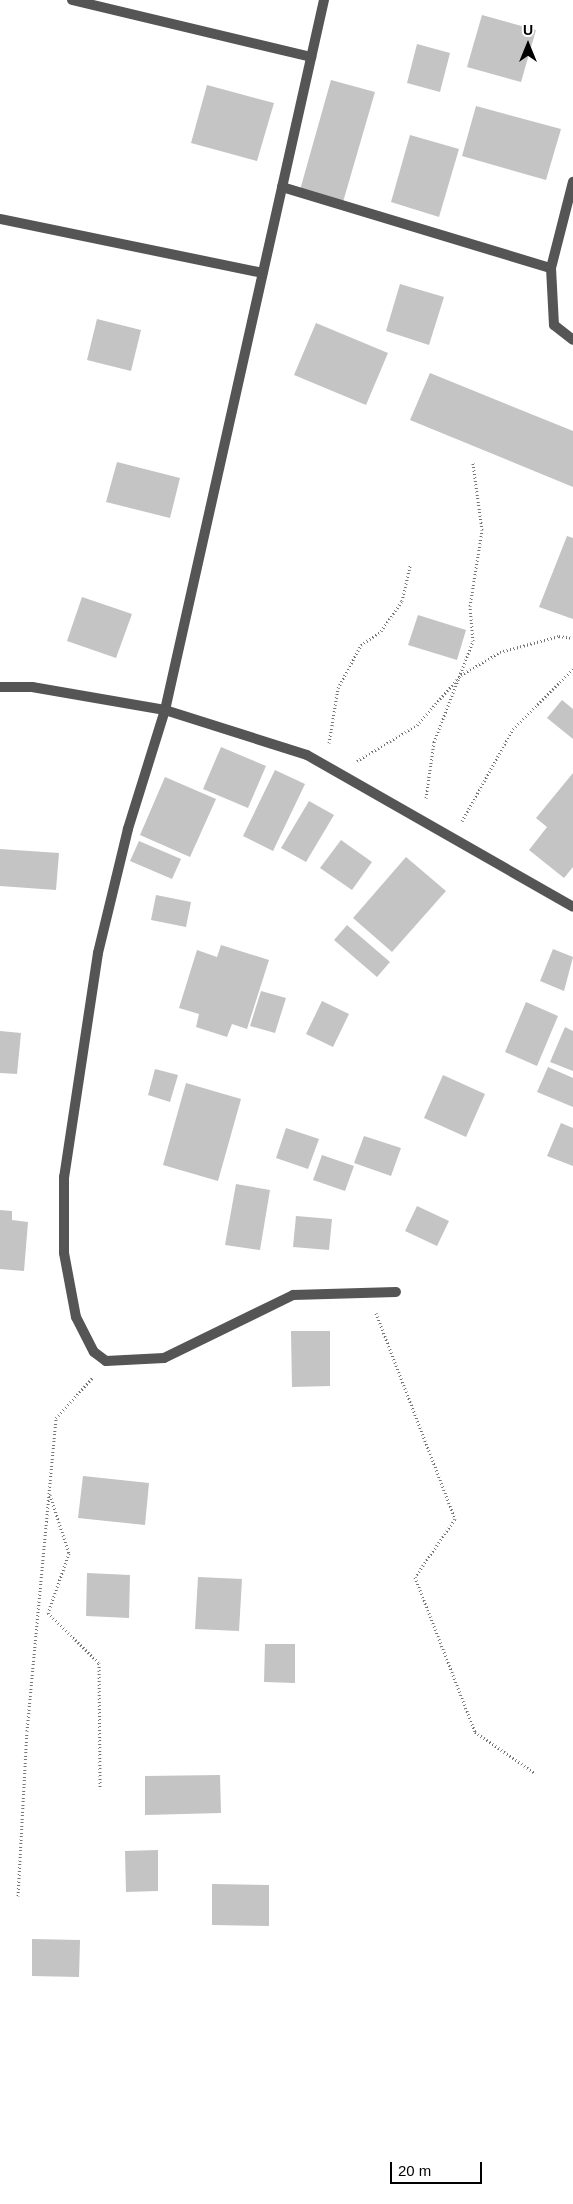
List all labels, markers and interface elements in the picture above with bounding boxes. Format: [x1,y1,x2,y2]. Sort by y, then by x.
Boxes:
north arrow [503,20,553,70]
text: U [523,22,533,38]
scale bar [393,2152,486,2184]
text: 20 m [398,2162,431,2179]

